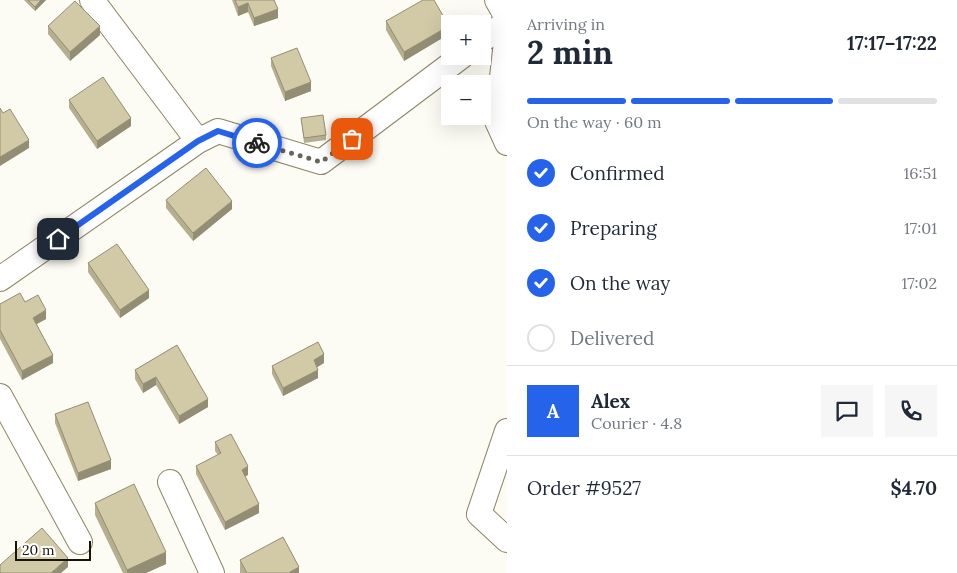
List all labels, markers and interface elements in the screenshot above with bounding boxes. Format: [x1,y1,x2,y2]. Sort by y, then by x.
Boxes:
text: Arriving in [527,14,605,34]
map controls [441,15,491,125]
button: + [441,15,491,65]
text: 17:17–17:22 [847,31,937,55]
text: 2 min [527,32,613,73]
button: − [441,75,491,125]
text: On the way · 60 m [527,112,662,132]
courier [232,118,282,168]
pin [331,118,373,160]
icon: bag [338,125,366,153]
icon: bike [243,129,271,157]
icon: check [527,159,555,187]
text: Confirmed [570,161,665,185]
text: 16:51 [903,163,937,183]
icon: check [527,214,555,242]
text: Preparing [570,216,657,240]
pin [37,218,79,260]
text: 17:01 [904,218,937,238]
icon: home [44,225,72,253]
icon: check [527,269,555,297]
text: On the way [570,271,670,295]
text: 17:02 [901,273,937,293]
text: Delivered [570,326,654,350]
button: chat [821,385,873,437]
button: phone [885,385,937,437]
text: Alex [591,389,630,413]
text: A [547,399,559,423]
text: Courier · 4.8 [591,413,682,433]
text: Order #9527 [527,476,641,500]
text: $4.70 [891,476,937,500]
scale bar [15,538,91,561]
text: 20 m [22,541,54,559]

